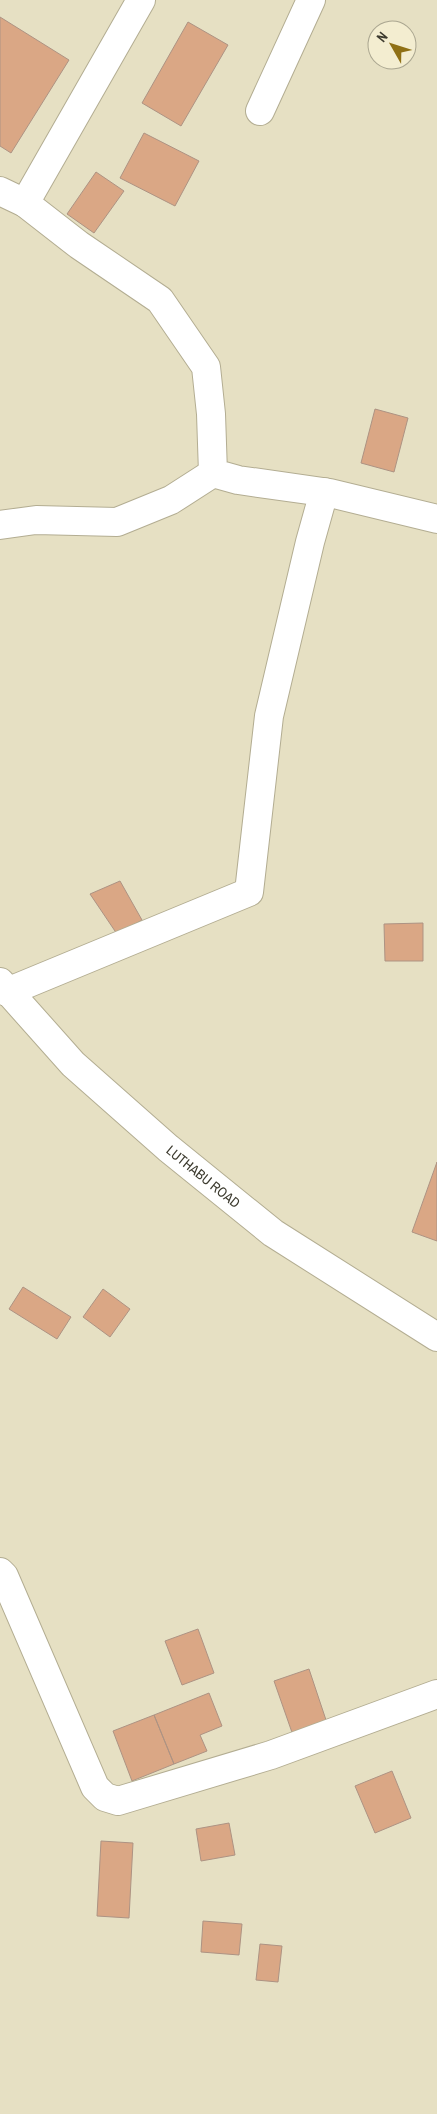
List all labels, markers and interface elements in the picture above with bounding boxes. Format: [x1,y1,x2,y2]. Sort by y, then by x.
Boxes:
north arrow [367,20,417,70]
text: N [372,28,392,46]
street label: LUTHABU ROAD [163,1141,244,1212]

